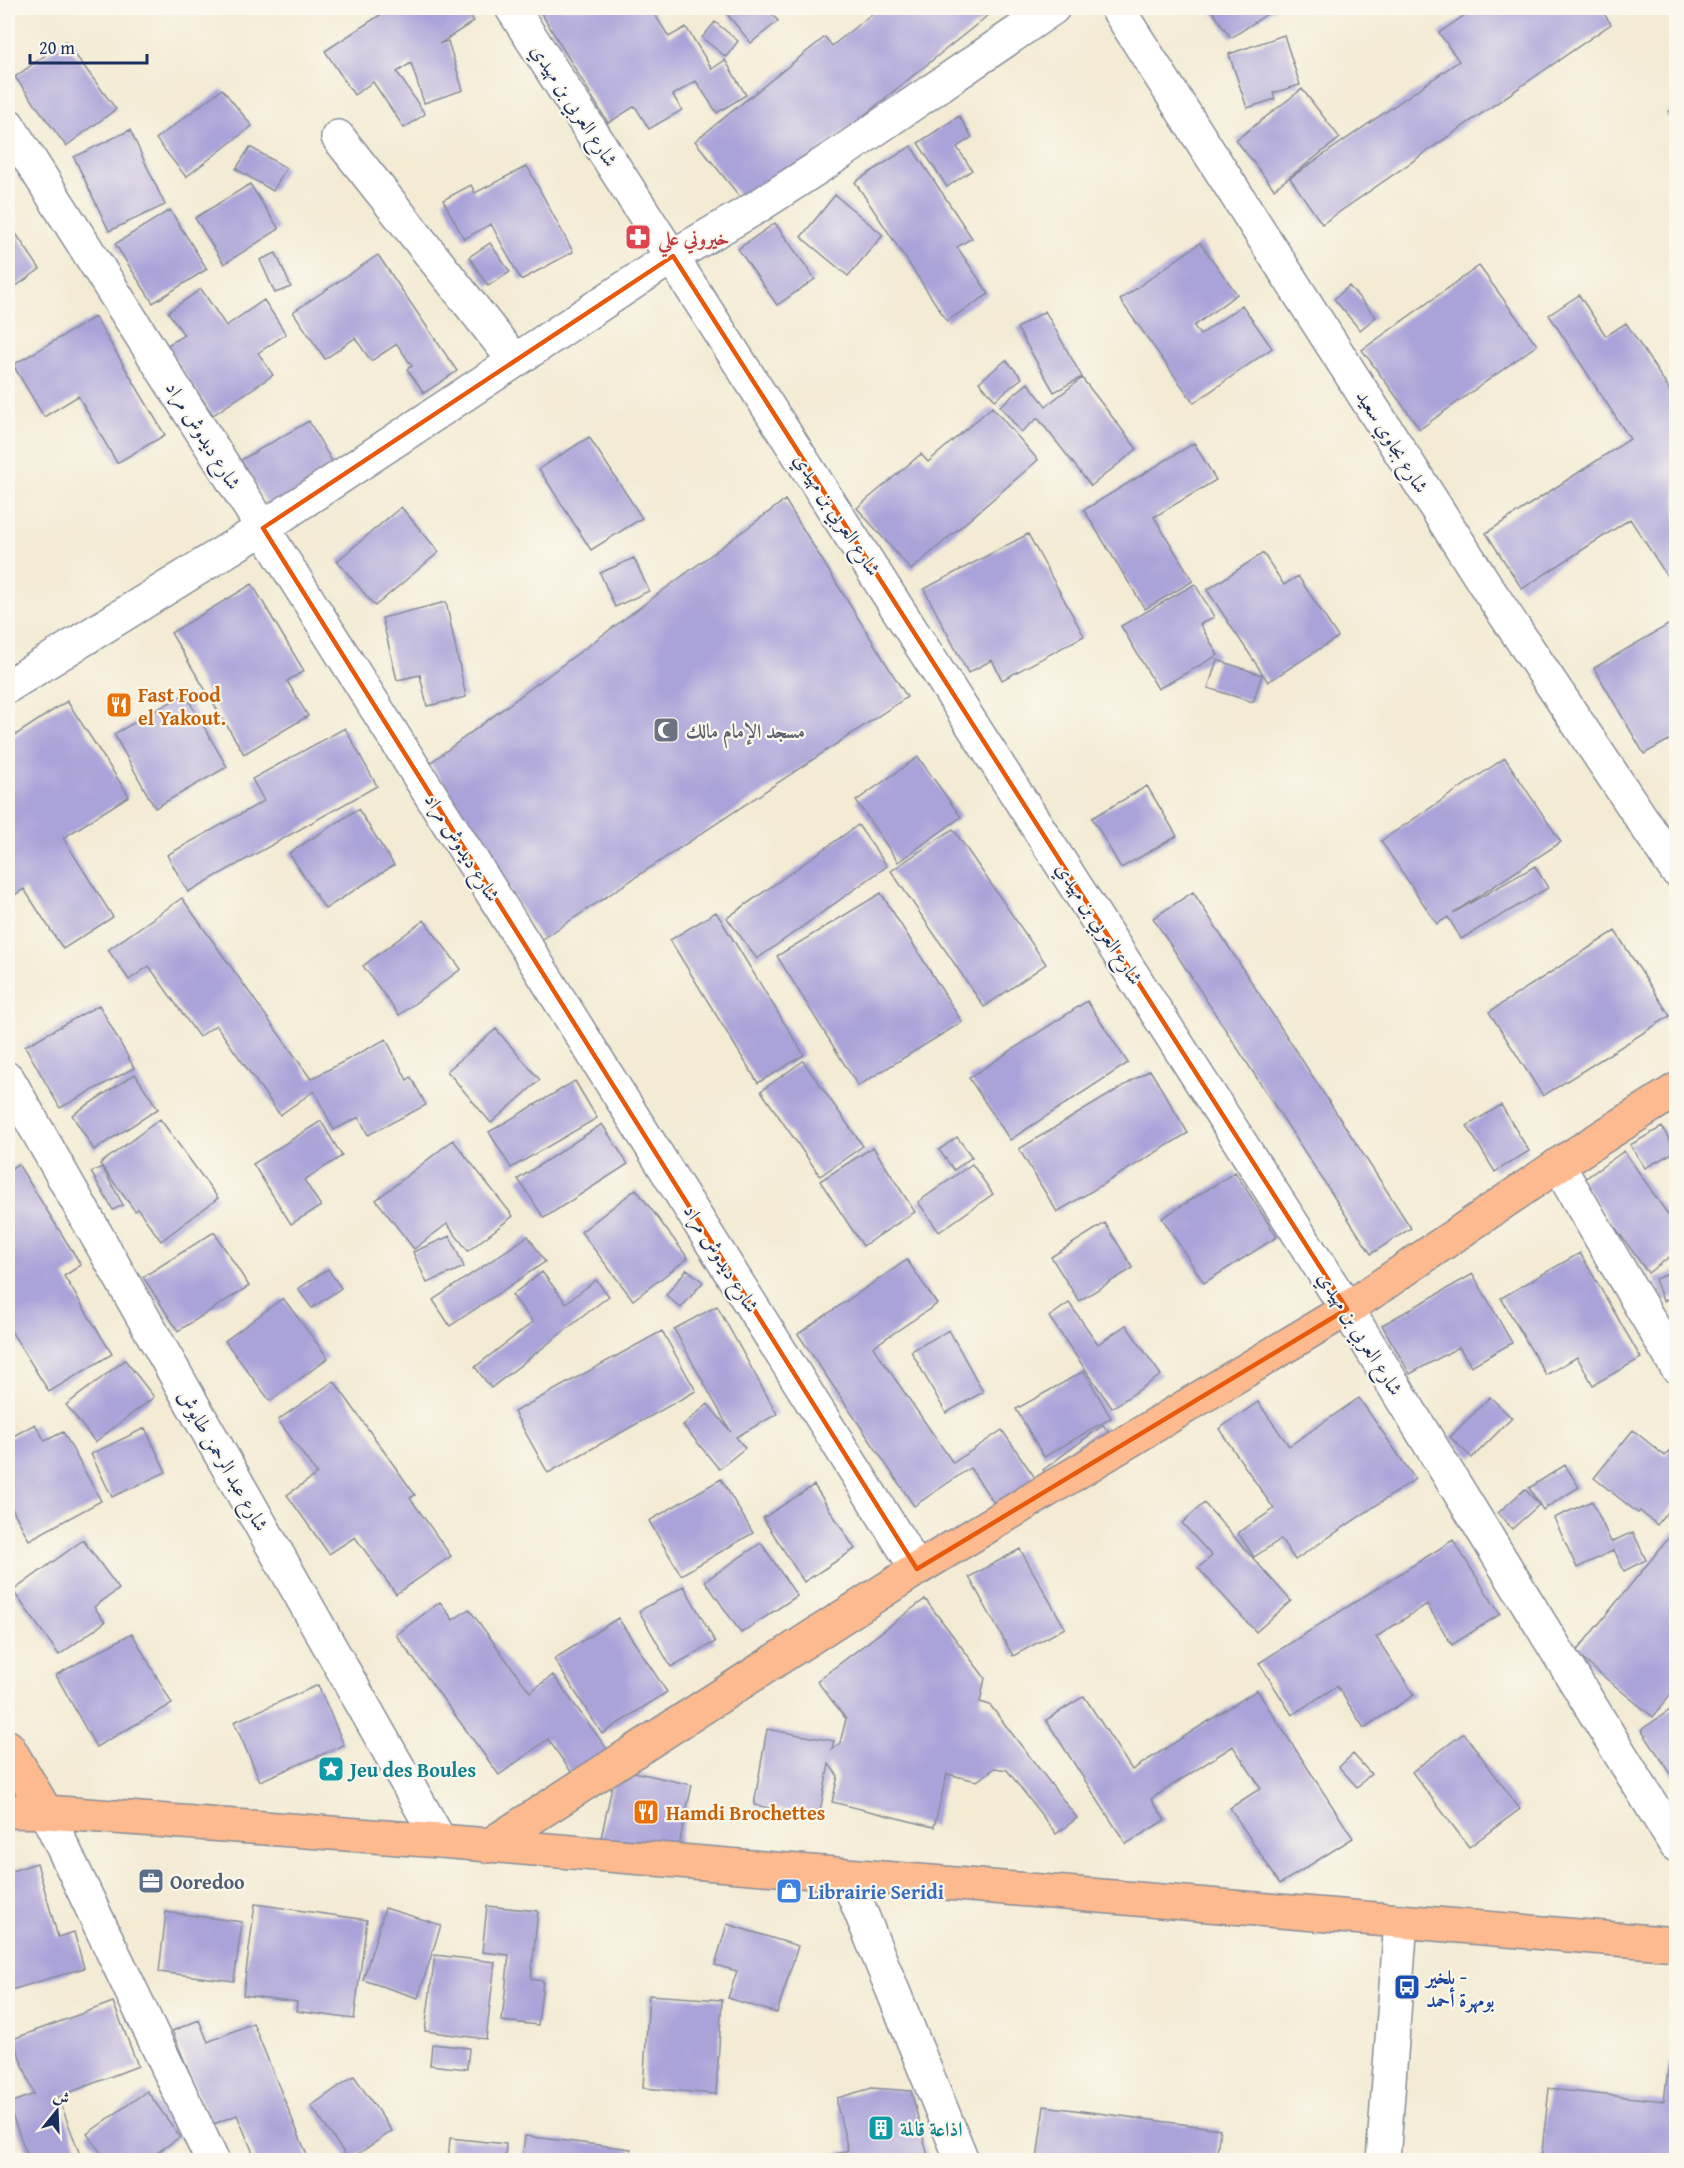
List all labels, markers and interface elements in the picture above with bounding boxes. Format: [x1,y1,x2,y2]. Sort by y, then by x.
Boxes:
scale bar [30,27,147,65]
text: 20 m [39,34,75,61]
street label: شارع العربي بن مهيدي [521,38,626,174]
pharmacy icon: خيروني علي [623,222,653,252]
place label: خيروني علي [657,223,729,258]
street label: شارع ديدوش مراد [156,375,249,497]
street label: شارع بجاوي سعيد [1346,384,1436,501]
street label: شارع العربي بن مهيدي [784,447,889,583]
place label: Fast Food el Yakout. [138,680,226,732]
restaurant icon: Fast Food el Yakout. [104,690,134,720]
mosque icon: مسجد الإمام مالك [651,715,681,745]
place label: مسجد الإمام مالك [686,716,805,749]
street label: شارع ديدوش مراد [415,787,508,909]
street label: شارع العربي بن مهيدي [1046,856,1151,992]
street label: شارع ديدوش مراد [674,1198,767,1320]
street label: شارع العربي بن مهيدي [1308,1265,1411,1403]
street label: شارع عبد الرحمن طابوش [168,1384,276,1538]
place icon: Jeu des Boules [316,1754,346,1784]
place label: Jeu des Boules [347,1755,476,1784]
restaurant icon: Hamdi Brochettes [631,1797,661,1827]
place label: Hamdi Brochettes [666,1798,825,1827]
office icon: Ooredoo [136,1866,166,1896]
place label: Ooredoo [170,1867,245,1896]
shop icon: Librairie Seridi [774,1876,804,1906]
place label: Librairie Seridi [808,1877,944,1906]
place label: بلخير - بومهرة أحمد [1424,1962,1495,2014]
bus stop icon: بلخير - بومهرة أحمد [1392,1972,1422,2002]
north arrow [27,2081,87,2141]
text: ش [50,2083,73,2111]
building icon: اذاعة قالمة [866,2113,896,2143]
place label: اذاعة قالمة [900,2114,963,2143]

